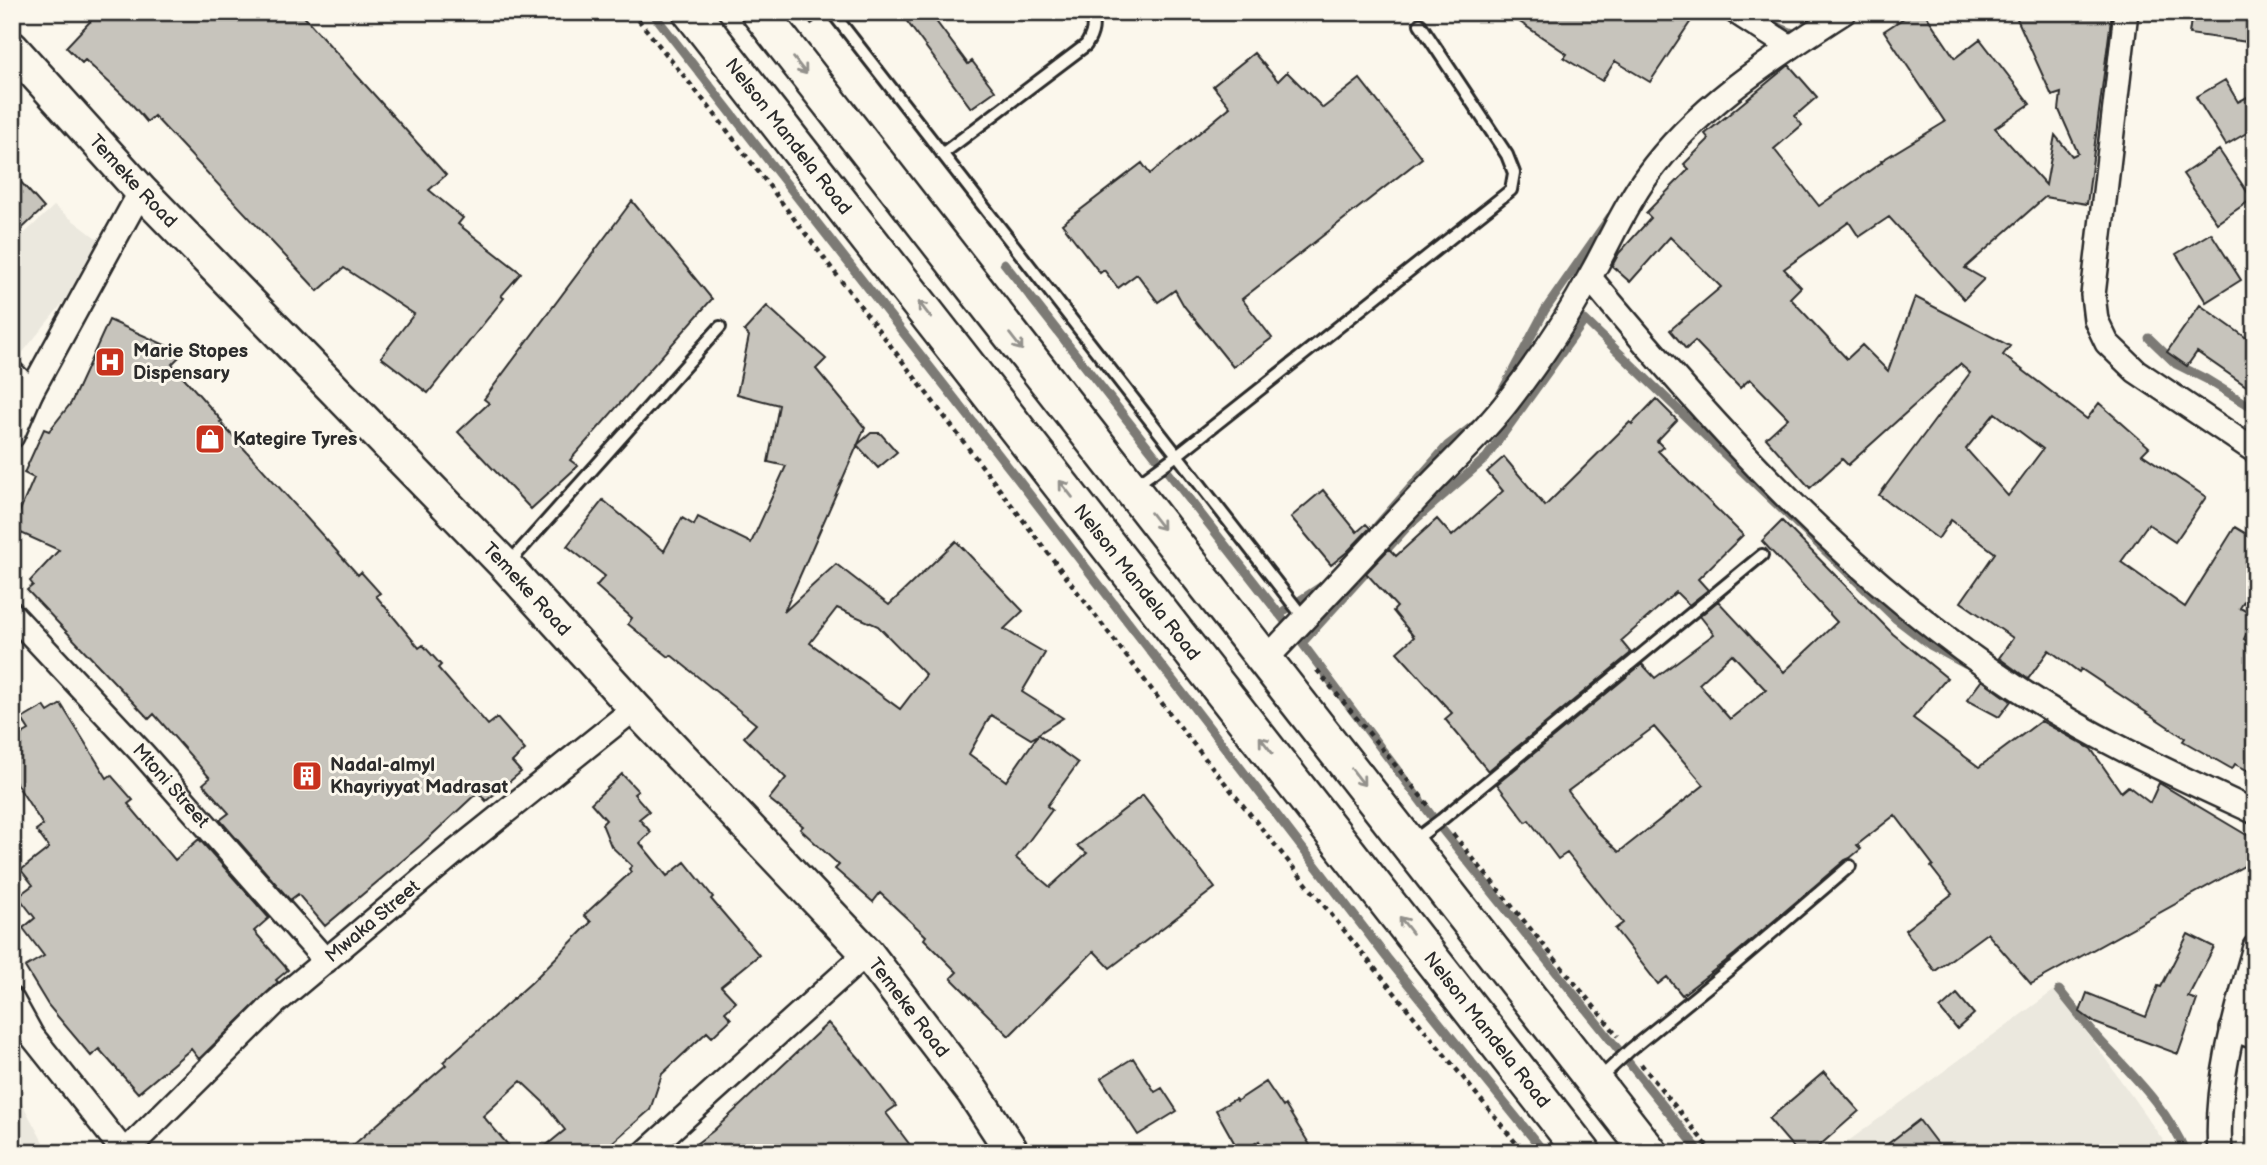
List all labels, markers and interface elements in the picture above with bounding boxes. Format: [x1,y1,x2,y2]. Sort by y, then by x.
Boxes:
street label: Nelson Mandela Road [720,54,856,219]
one-way arrow [793,57,808,75]
street label: Temeke Road [84,130,182,233]
one-way arrow [918,301,933,320]
one-way arrow [1008,333,1023,351]
place label: Marie Stopes Dispensary [133,340,248,385]
hospital icon: Marie Stopes Dispensary [93,345,127,379]
shop icon: Kategire Tyres [193,422,227,456]
place label: Kategire Tyres [233,428,357,451]
one-way arrow [1058,480,1073,499]
street label: Nelson Mandela Road [1069,500,1205,665]
one-way arrow [1149,511,1164,529]
street label: Temeke Road [478,538,575,641]
one-way arrow [1259,736,1274,755]
street label: Mtoni Street [128,739,214,833]
place label: Nadal-almyl Khayriyyat Madrasat [330,754,509,799]
building icon: Nadal-almyl Khayriyyat Madrasat [290,759,324,793]
one-way arrow [1350,767,1365,785]
street label: Mwaka Street [320,875,425,968]
one-way arrow [1398,916,1413,934]
street label: Nelson Mandela Road [1419,947,1555,1113]
street label: Temeke Road [863,953,954,1062]

